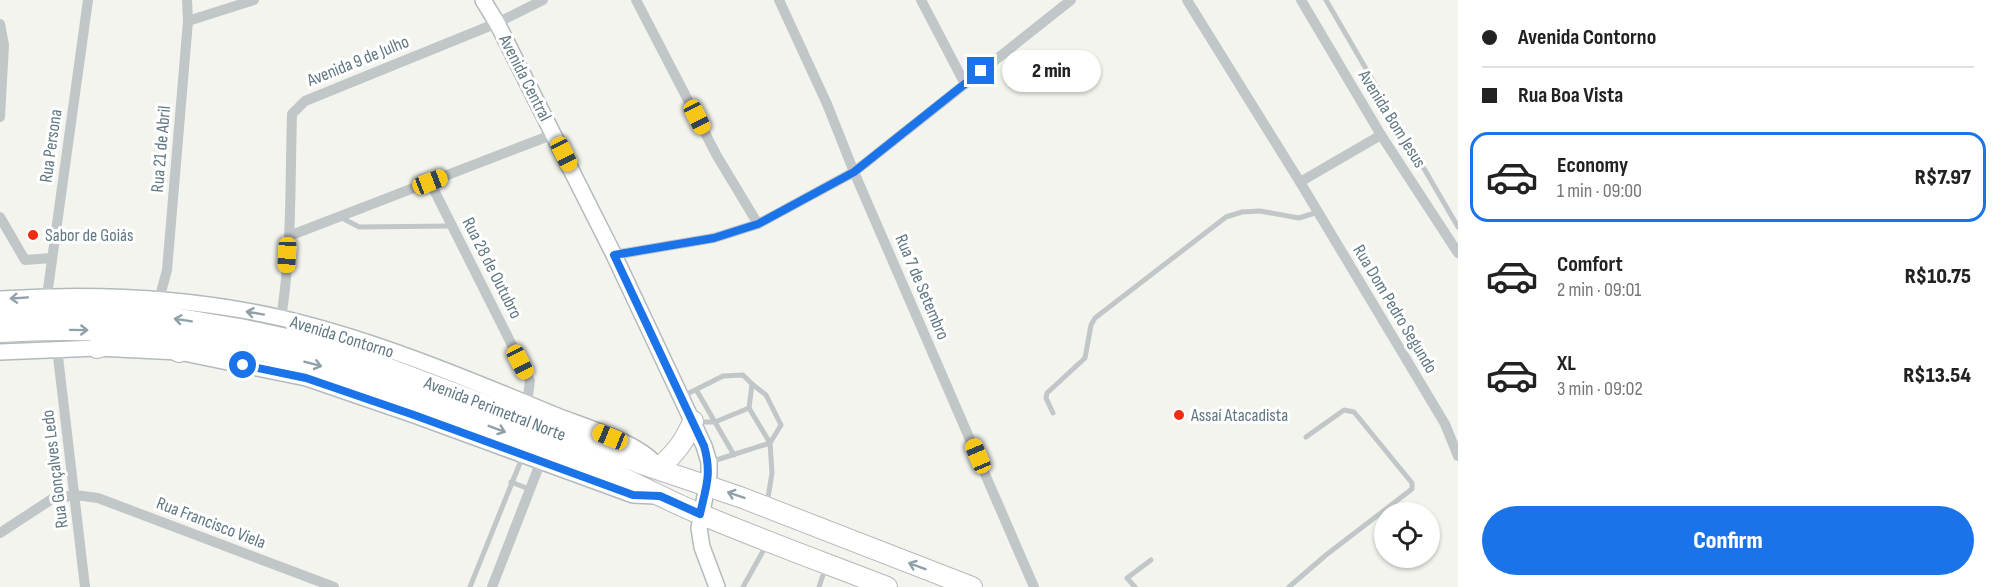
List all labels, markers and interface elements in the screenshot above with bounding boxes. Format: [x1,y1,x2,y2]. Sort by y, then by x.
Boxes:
text: Avenida Contorno [1518,24,1656,51]
street label: Avenida Central [494,30,556,125]
street label: Avenida 9 de Julho [303,31,412,91]
callout: 2 min [1002,50,1101,92]
route end [967,57,994,84]
text: 2 min [1032,59,1071,83]
street label: Avenida Bom Jesus [1353,65,1430,172]
text: Rua Boa Vista [1518,82,1623,109]
car [681,97,713,137]
street label: Rua 21 de Abril [147,105,175,193]
street label: Rua Persona [35,108,67,184]
car [548,134,580,174]
icon: car [1485,150,1539,204]
text: Economy [1557,152,1628,179]
text: R$7.97 [1915,164,1971,191]
car [410,167,450,197]
text: 1 min · 09:00 [1557,179,1642,203]
street label: Rua 28 de Outubro [458,214,526,322]
place label: Sabor de Goiás [45,225,133,246]
marker: Sabor de Goiás [26,228,40,242]
street label: Rua 7 de Setembro [890,231,954,343]
car [277,237,297,273]
street label: Rua Dom Pedro Segundo [1348,241,1442,377]
icon: car [1485,249,1539,303]
text: Comfort [1557,251,1623,278]
text: R$10.75 [1905,263,1971,290]
text: 2 min · 09:01 [1557,278,1641,302]
one-way arrow [9,293,29,304]
one-way arrow [245,307,265,318]
street label: Avenida Contorno [287,311,396,363]
one-way arrow [174,314,193,325]
one-way arrow [69,325,89,336]
car [504,342,536,382]
icon: car [1485,348,1539,402]
text: XL [1557,350,1576,377]
route start [229,351,256,378]
one-way arrow [303,359,322,371]
text: R$13.54 [1903,362,1971,389]
street label: Avenida Perimetral Norte [420,372,569,446]
text: 3 min · 09:02 [1557,377,1643,401]
place label: Assaí Atacadista [1190,405,1288,426]
marker: Assaí Atacadista [1172,408,1186,422]
street label: Rua Gonçalves Ledo [37,409,73,529]
car [590,422,630,452]
one-way arrow [487,424,506,435]
car [963,436,993,476]
one-way arrow [727,489,745,500]
street label: Rua Francisco Viela [153,493,269,553]
map controls [1374,502,1440,568]
button: locate [1374,502,1440,568]
button: Confirm [1482,506,1974,575]
one-way arrow [909,559,927,570]

